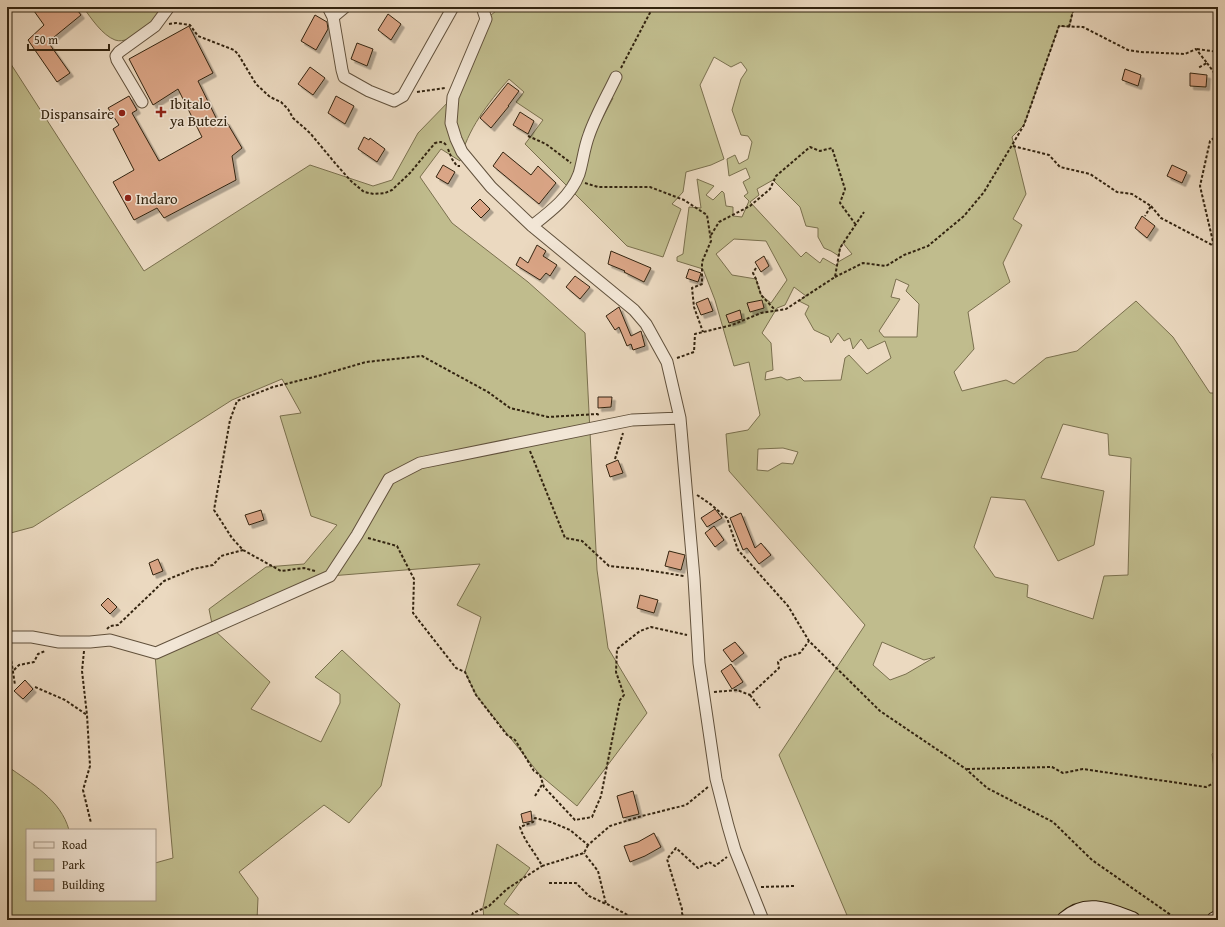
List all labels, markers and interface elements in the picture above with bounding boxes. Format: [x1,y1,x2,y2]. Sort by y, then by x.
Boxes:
scale bar [28,26,109,52]
text: 50 m [34,31,58,48]
place label: Ibitalo ya Butezi [169,93,227,131]
place label: Dispansaire [41,103,114,124]
marker: Ibitalo ya Butezi [155,106,167,118]
marker: Dispansaire [117,108,127,118]
place label: Indaro [136,188,178,209]
marker: Indaro [123,193,133,203]
legend [26,829,156,901]
text: Road [62,836,88,853]
text: Park [62,856,86,873]
text: Building [62,876,105,893]

